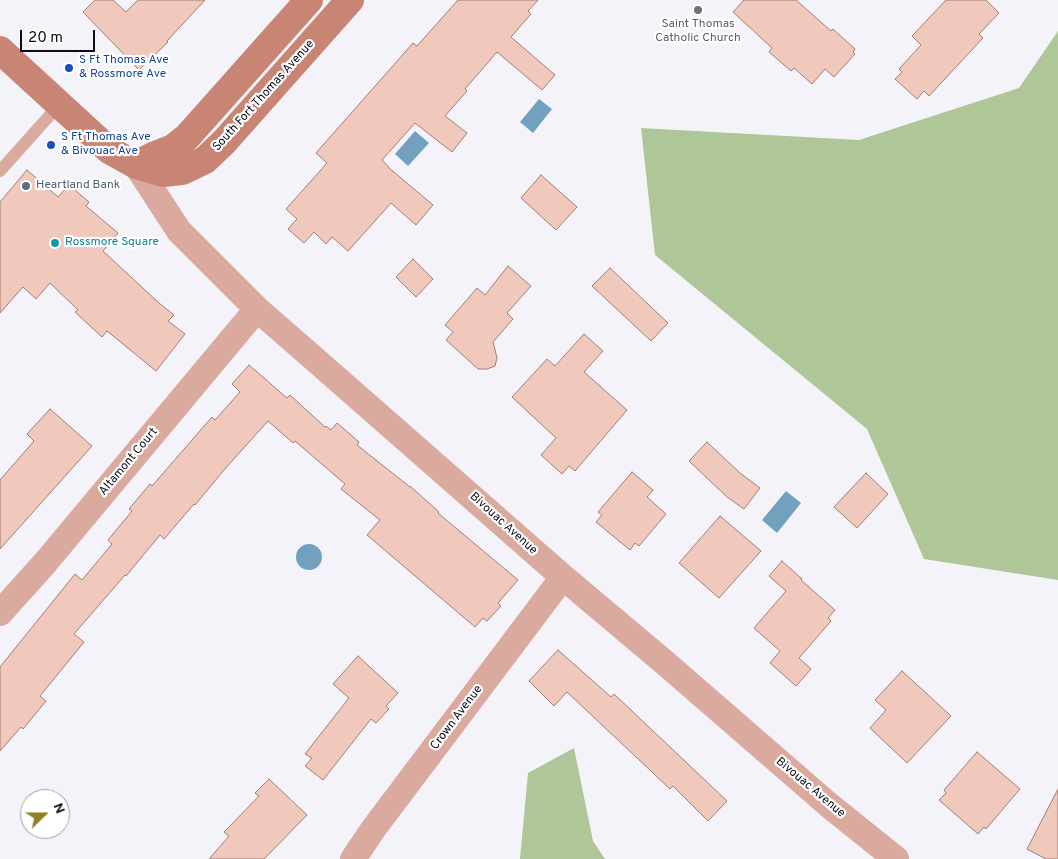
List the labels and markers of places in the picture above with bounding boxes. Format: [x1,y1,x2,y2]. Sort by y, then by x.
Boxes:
marker: Saint Thomas Catholic Church [692,4,704,16]
place label: Saint Thomas Catholic Church [655,18,741,46]
place label: S Ft Thomas Ave & Rossmore Ave [79,54,169,82]
marker: S Ft Thomas Ave & Rossmore Ave [63,62,75,74]
place label: S Ft Thomas Ave & Bivouac Ave [61,131,151,159]
marker: S Ft Thomas Ave & Bivouac Ave [45,139,57,151]
place label: Heartland Bank [36,179,120,193]
marker: Heartland Bank [20,180,32,192]
place label: Rossmore Square [65,236,159,250]
marker: Rossmore Square [49,237,61,249]

